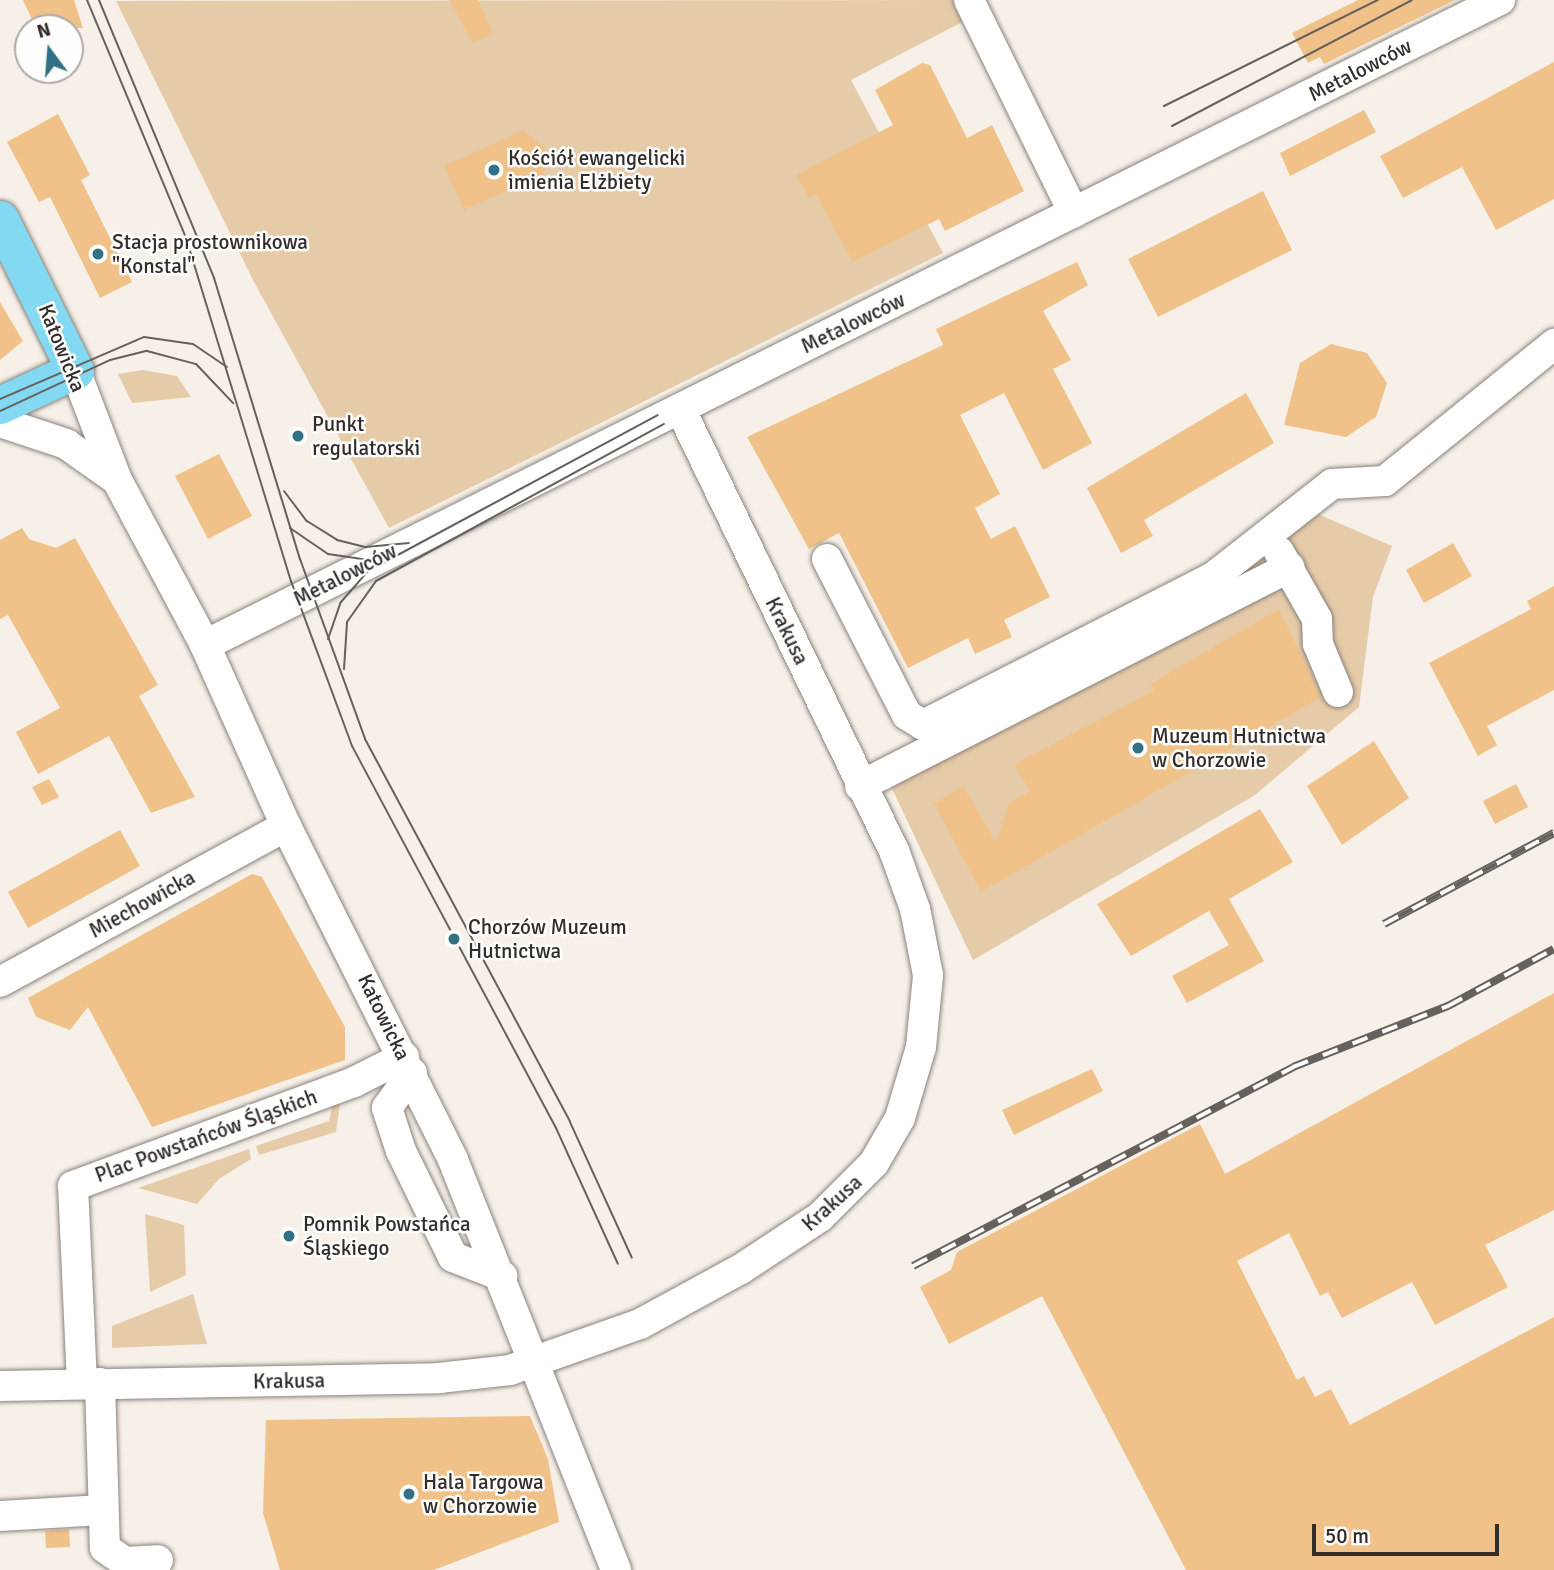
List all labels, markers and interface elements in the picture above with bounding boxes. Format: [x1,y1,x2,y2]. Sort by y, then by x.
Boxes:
north arrow [14,14,84,84]
text: N [34,17,53,44]
street label: Metalowców [1304,33,1416,107]
place label: Kościół ewangelicki imienia Elżbiety [508,145,685,195]
marker: Kościół ewangelicki imienia Elżbiety [486,162,502,178]
place label: Stacja prostownikowa "Konstal" [112,229,308,279]
marker: Stacja prostownikowa "Konstal" [90,246,106,262]
street label: Metalowców [797,287,909,359]
street label: Katowicka [33,300,91,396]
place label: Punkt regulatorski [312,411,420,461]
marker: Punkt regulatorski [290,428,306,444]
street label: Metalowców [289,538,401,612]
street label: Krakusa [760,593,814,669]
place label: Muzeum Hutnictwa w Chorzowie [1152,723,1326,773]
marker: Muzeum Hutnictwa w Chorzowie [1130,740,1146,756]
street label: Miechowicka [85,865,199,943]
place label: Chorzów Muzeum Hutnictwa [468,914,627,964]
marker: Chorzów Muzeum Hutnictwa [446,931,462,947]
street label: Katowicka [352,970,416,1064]
street label: Plac Powstańców Śląskich [91,1084,321,1188]
street label: Krakusa [797,1169,867,1237]
place label: Pomnik Powstańca Śląskiego [303,1211,471,1261]
marker: Pomnik Powstańca Śląskiego [281,1228,297,1244]
street label: Krakusa [253,1368,325,1394]
place label: Hala Targowa w Chorzowie [423,1469,544,1519]
marker: Hala Targowa w Chorzowie [401,1486,417,1502]
scale bar [1316,1510,1503,1554]
text: 50 m [1325,1523,1369,1549]

